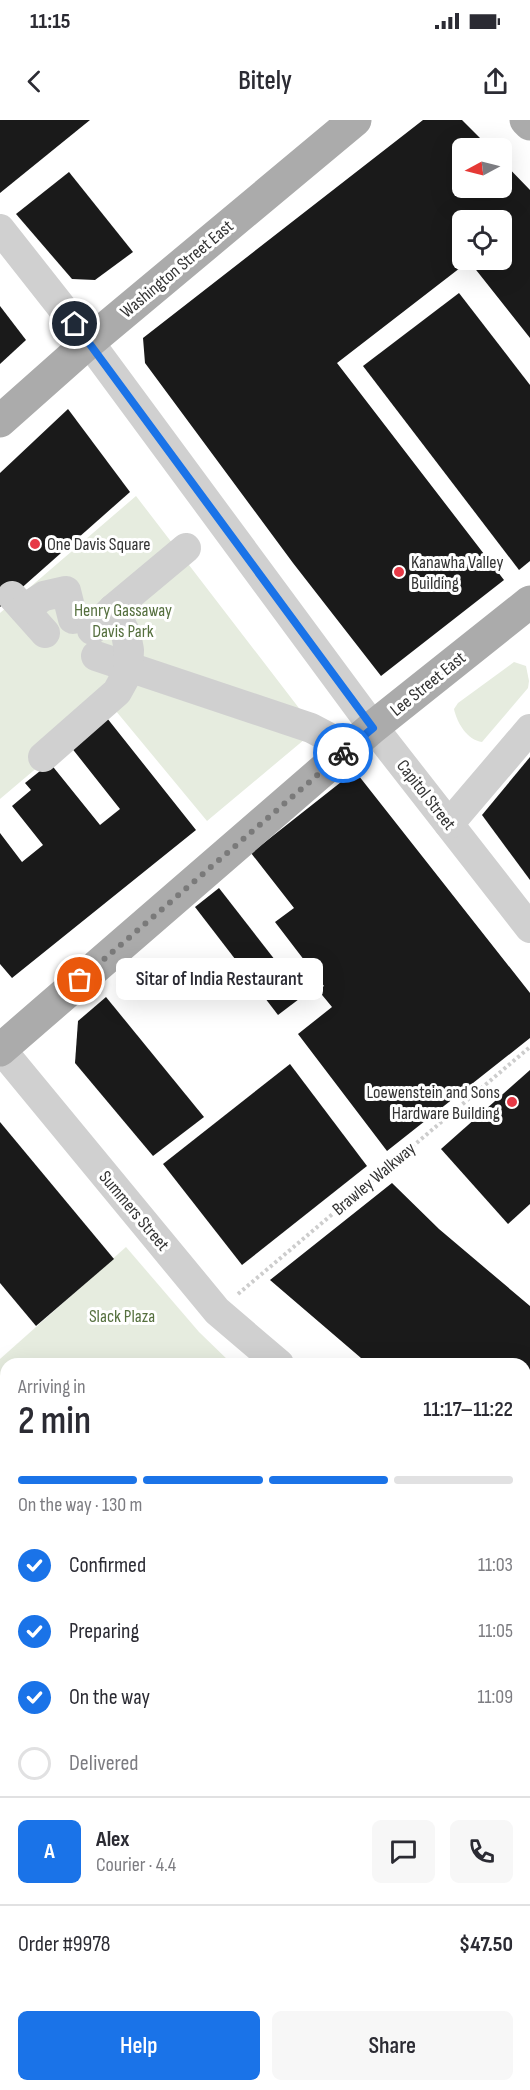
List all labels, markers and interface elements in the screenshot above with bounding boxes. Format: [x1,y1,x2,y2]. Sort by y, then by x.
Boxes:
text: 11:15 [30,8,70,35]
icon: back [18,65,51,98]
text: Bitely [238,65,292,97]
icon: share [479,65,512,98]
north arrow [452,138,512,198]
map controls [452,138,512,270]
button: locate [452,210,512,270]
street label: Washington Street East [116,215,238,322]
pin [49,298,100,349]
icon: home [58,307,91,340]
place label: One Davis Square [47,534,151,555]
marker: One Davis Square [28,537,42,551]
place label: Kanawha Valley Building [411,552,503,594]
marker: Kanawha Valley Building [392,565,406,579]
park label: Henry Gassaway Davis Park [74,600,172,642]
street label: Lee Street East [386,647,470,721]
courier [313,723,373,783]
icon: bike [327,737,360,770]
street label: Capitol Street [392,756,460,835]
pin [54,954,105,1005]
callout: Sitar of India Restaurant [116,959,323,1001]
icon: bag [63,963,96,996]
text: Sitar of India Restaurant [136,967,303,991]
place label: Loewenstein and Sons Hardware Building [367,1082,500,1124]
marker: Loewenstein and Sons Hardware Building [505,1095,519,1109]
street label: Brawley Walkway [328,1138,420,1220]
street label: Summers Street [95,1167,174,1256]
park label: Slack Plaza [89,1306,155,1327]
text: Arriving in [18,1375,86,1399]
text: 11:17–11:22 [423,1396,513,1423]
text: 2 min [18,1398,91,1445]
text: On the way · 130 m [18,1493,142,1517]
icon: check [18,1549,51,1582]
text: Confirmed [69,1552,146,1579]
text: 11:03 [478,1553,513,1577]
icon: check [18,1615,51,1648]
text: Preparing [69,1618,139,1645]
text: 11:05 [478,1619,513,1643]
icon: check [18,1681,51,1714]
text: On the way [69,1684,150,1711]
text: 11:09 [477,1685,513,1709]
text: Delivered [69,1750,138,1777]
button: chat [372,1820,435,1883]
button: phone [450,1820,513,1883]
text: Alex [96,1826,129,1853]
text: A [44,1838,55,1865]
text: Courier · 4.4 [96,1853,176,1877]
text: Order #9978 [18,1931,111,1958]
text: $47.50 [459,1931,513,1958]
button: Help [18,2011,260,2080]
button: Share [272,2011,513,2080]

